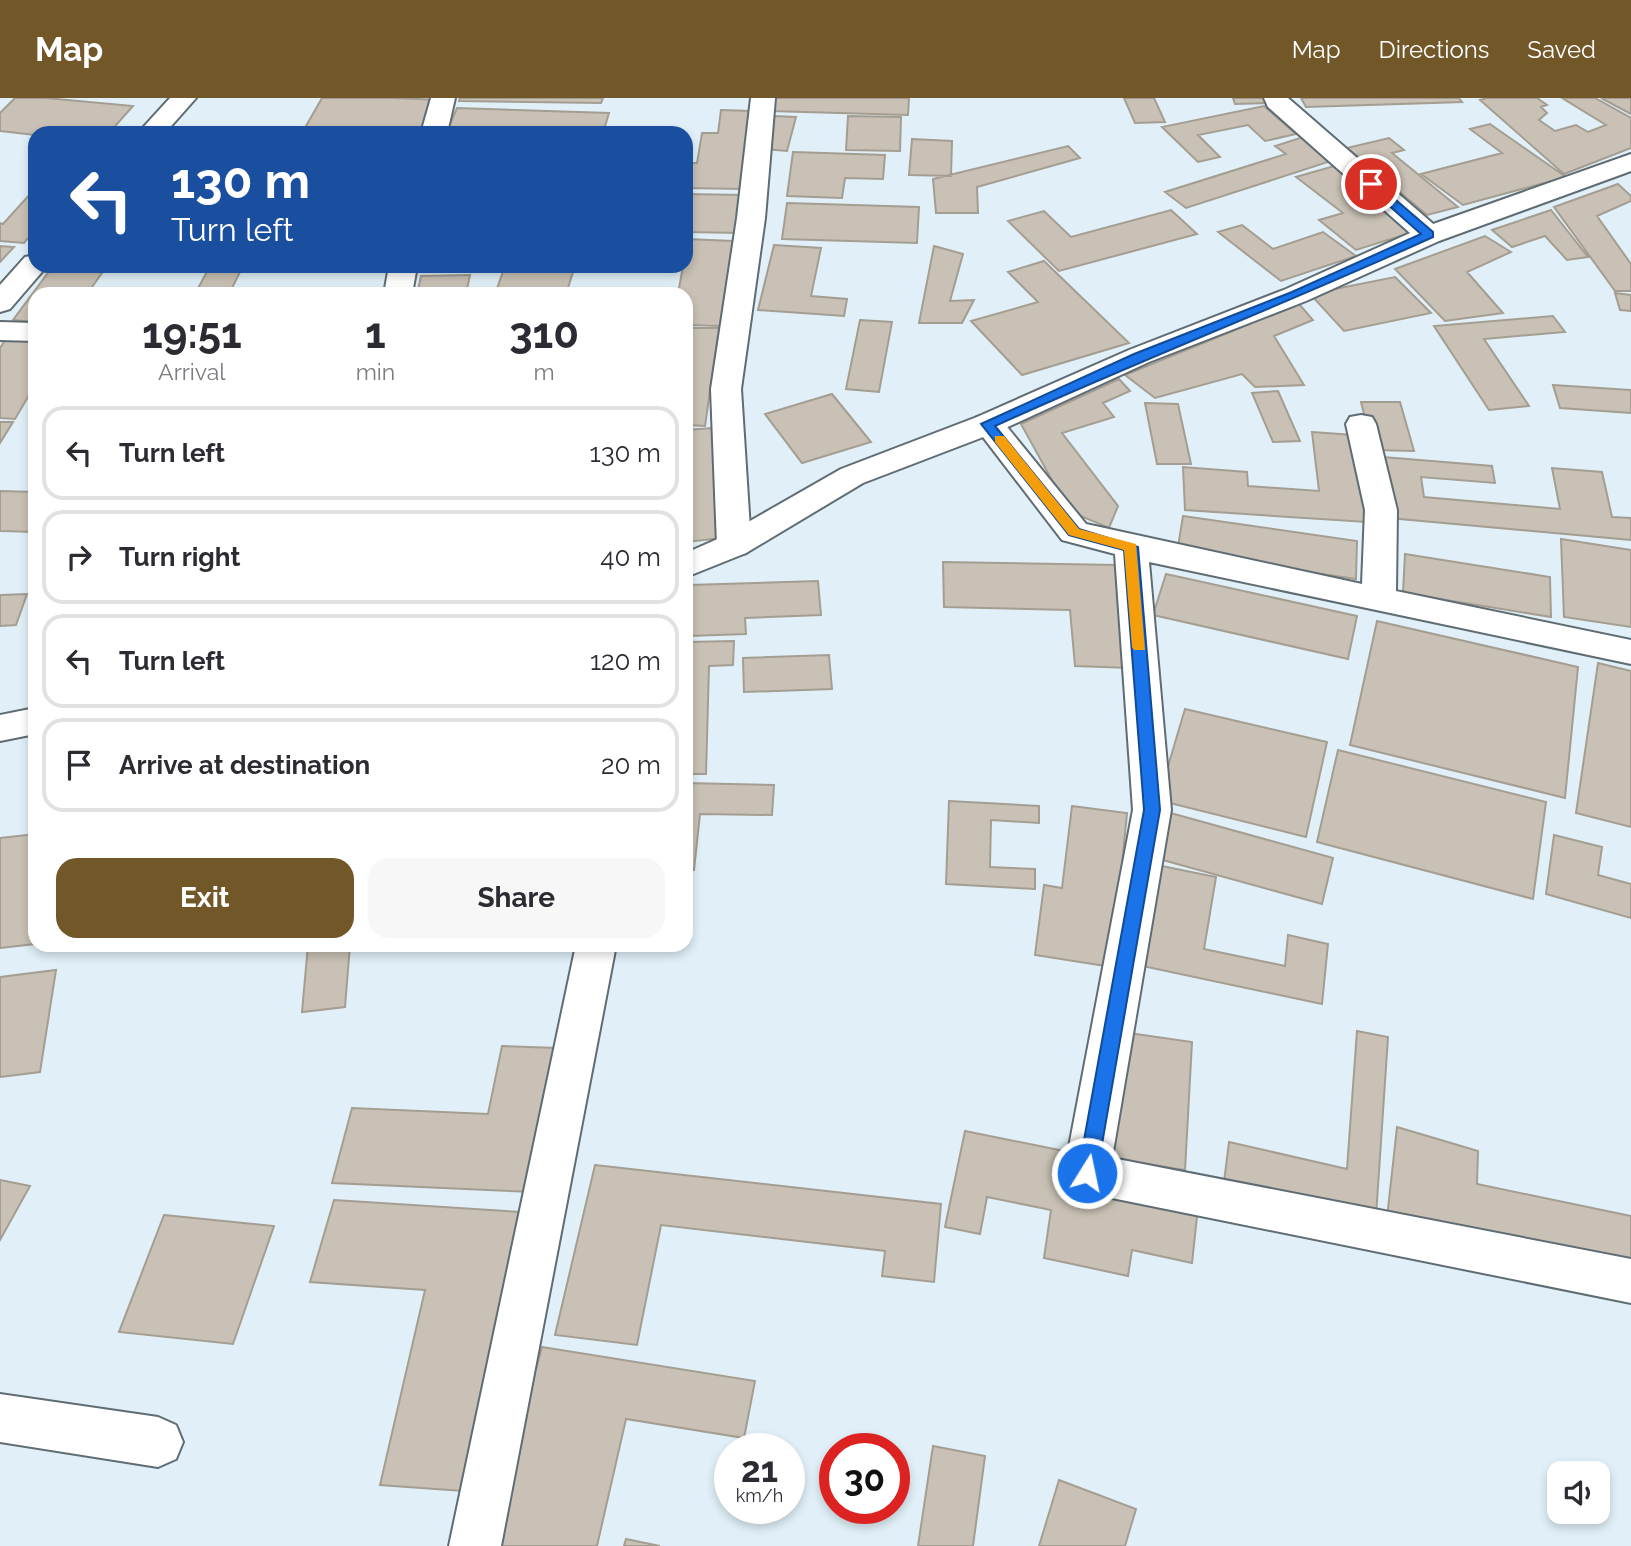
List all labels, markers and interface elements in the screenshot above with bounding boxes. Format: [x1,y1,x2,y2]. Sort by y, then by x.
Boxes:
text: Map [35,30,103,69]
text: Map [1292,35,1341,64]
text: Directions [1379,35,1489,64]
text: Saved [1527,35,1596,64]
text: 130 m [171,152,310,209]
icon: left [56,154,147,245]
pin [1341,154,1401,214]
icon: arrive [1352,165,1390,203]
text: Turn left [171,211,293,248]
text: 19:51 [142,309,242,358]
text: 1 [365,309,386,358]
text: 310 [509,309,579,358]
text: Arrival [158,358,226,385]
text: min [356,358,395,385]
text: m [534,358,555,385]
icon: left [60,434,98,472]
text: Turn left [119,438,225,468]
text: 130 m [590,438,661,468]
icon: right [60,538,98,576]
text: Turn right [119,542,240,572]
text: 40 m [600,542,661,572]
icon: left [60,642,98,680]
text: Turn left [119,646,225,676]
text: 120 m [590,646,661,676]
icon: arrive [60,746,98,784]
text: Arrive at destination [119,750,370,780]
text: 20 m [601,750,661,780]
button: Exit [56,858,354,938]
button: Share [368,858,665,938]
position arrow [1050,1136,1124,1210]
speed limit sign: 30 [819,1433,910,1524]
text: 21 [741,1449,778,1490]
map controls [1547,1461,1610,1524]
button: sound [1547,1461,1610,1524]
text: km/h [736,1485,783,1506]

